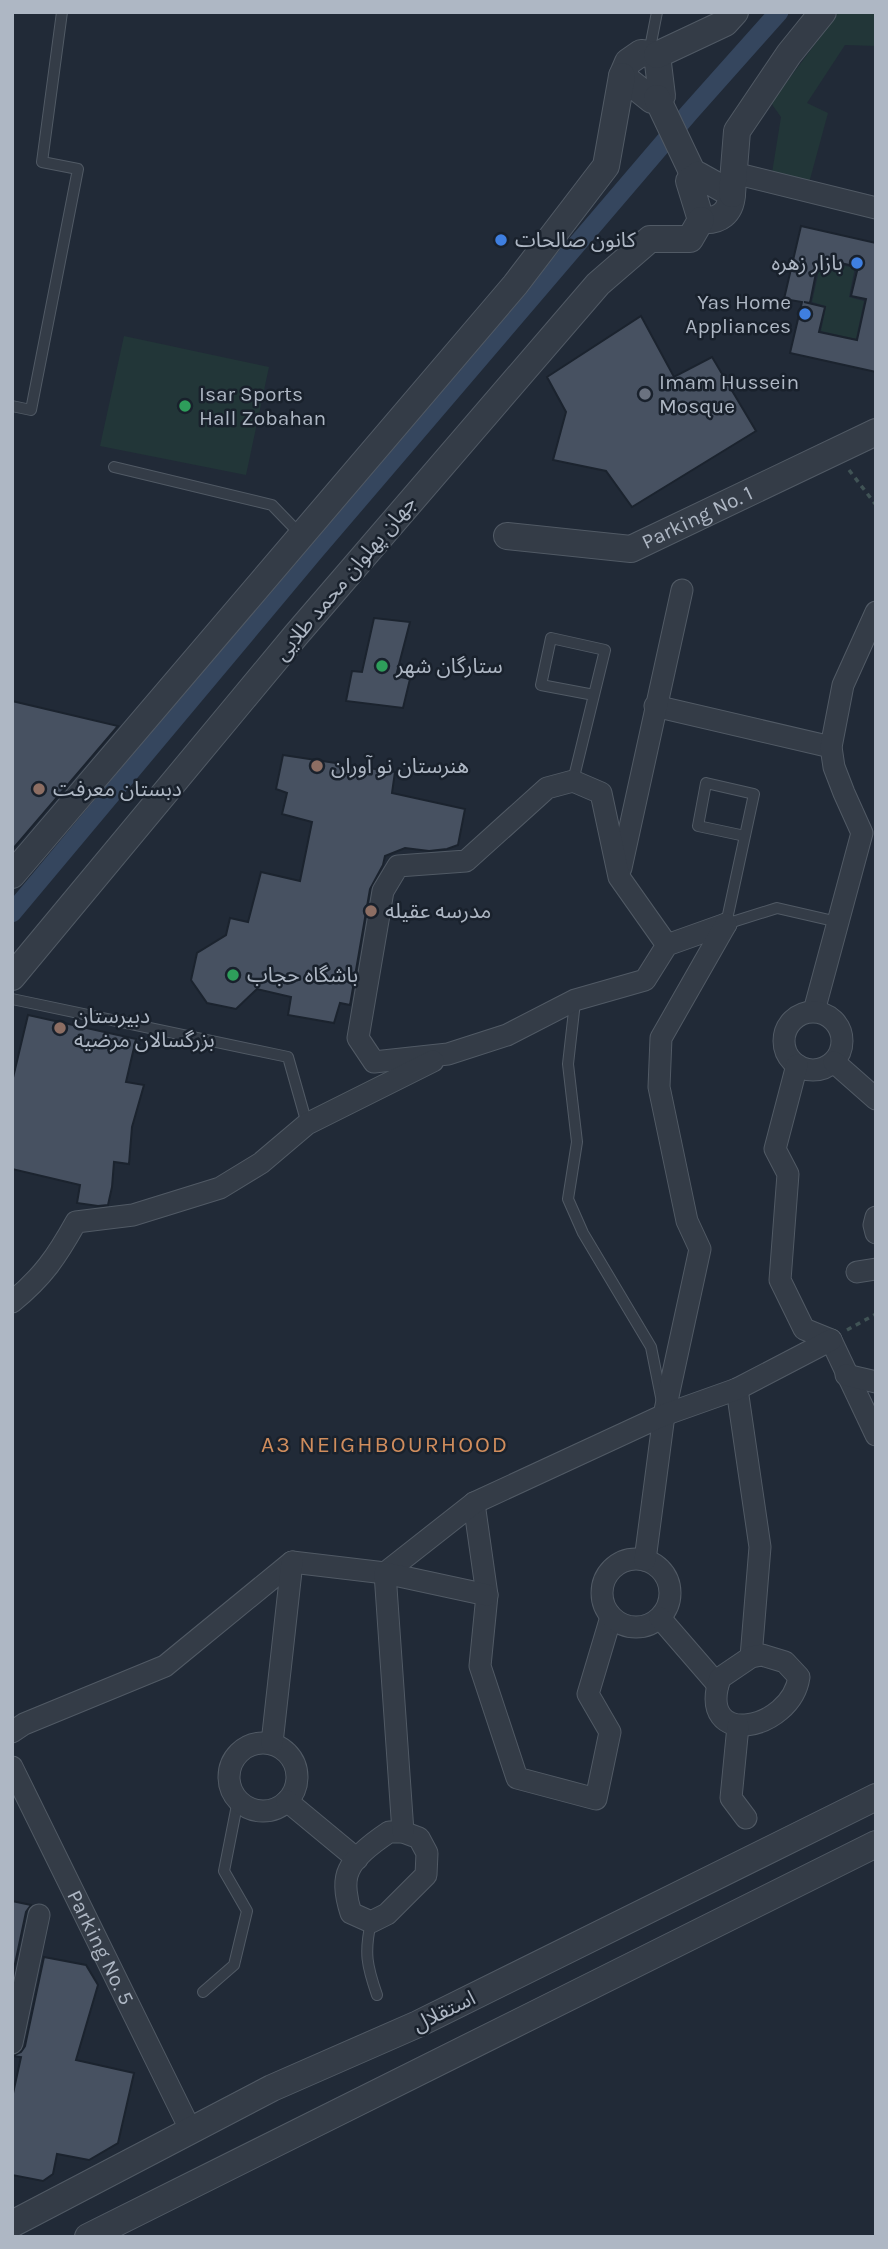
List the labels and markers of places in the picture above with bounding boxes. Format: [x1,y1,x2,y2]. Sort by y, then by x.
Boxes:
place label: کانون صالحات [515,228,636,252]
marker: کانون صالحات [493,232,509,248]
place label: بازار زهره [771,251,843,275]
marker: بازار زهره [849,255,865,271]
place label: Yas Home Appliances [685,290,791,338]
marker: Yas Home Appliances [797,306,813,322]
place label: Imam Hussein Mosque [659,370,799,418]
place label: Isar Sports Hall Zobahan [199,382,326,430]
marker: Imam Hussein Mosque [637,386,653,402]
marker: Isar Sports Hall Zobahan [177,398,193,414]
place label: ستارگان شهر [395,654,503,678]
marker: ستارگان شهر [374,658,390,674]
place label: هنرستان نو آوران [331,754,469,778]
marker: هنرستان نو آوران [309,758,325,774]
place label: دبستان معرفت [53,777,182,801]
marker: دبستان معرفت [31,781,47,797]
place label: مدرسه عقیله [385,899,491,923]
marker: مدرسه عقیله [363,903,379,919]
place label: باشگاه حجاب [247,963,358,987]
marker: باشگاه حجاب [225,967,241,983]
place label: دبیرستان بزرگسالان مرضیه [74,1004,215,1052]
marker: دبیرستان بزرگسالان مرضیه [52,1020,68,1036]

